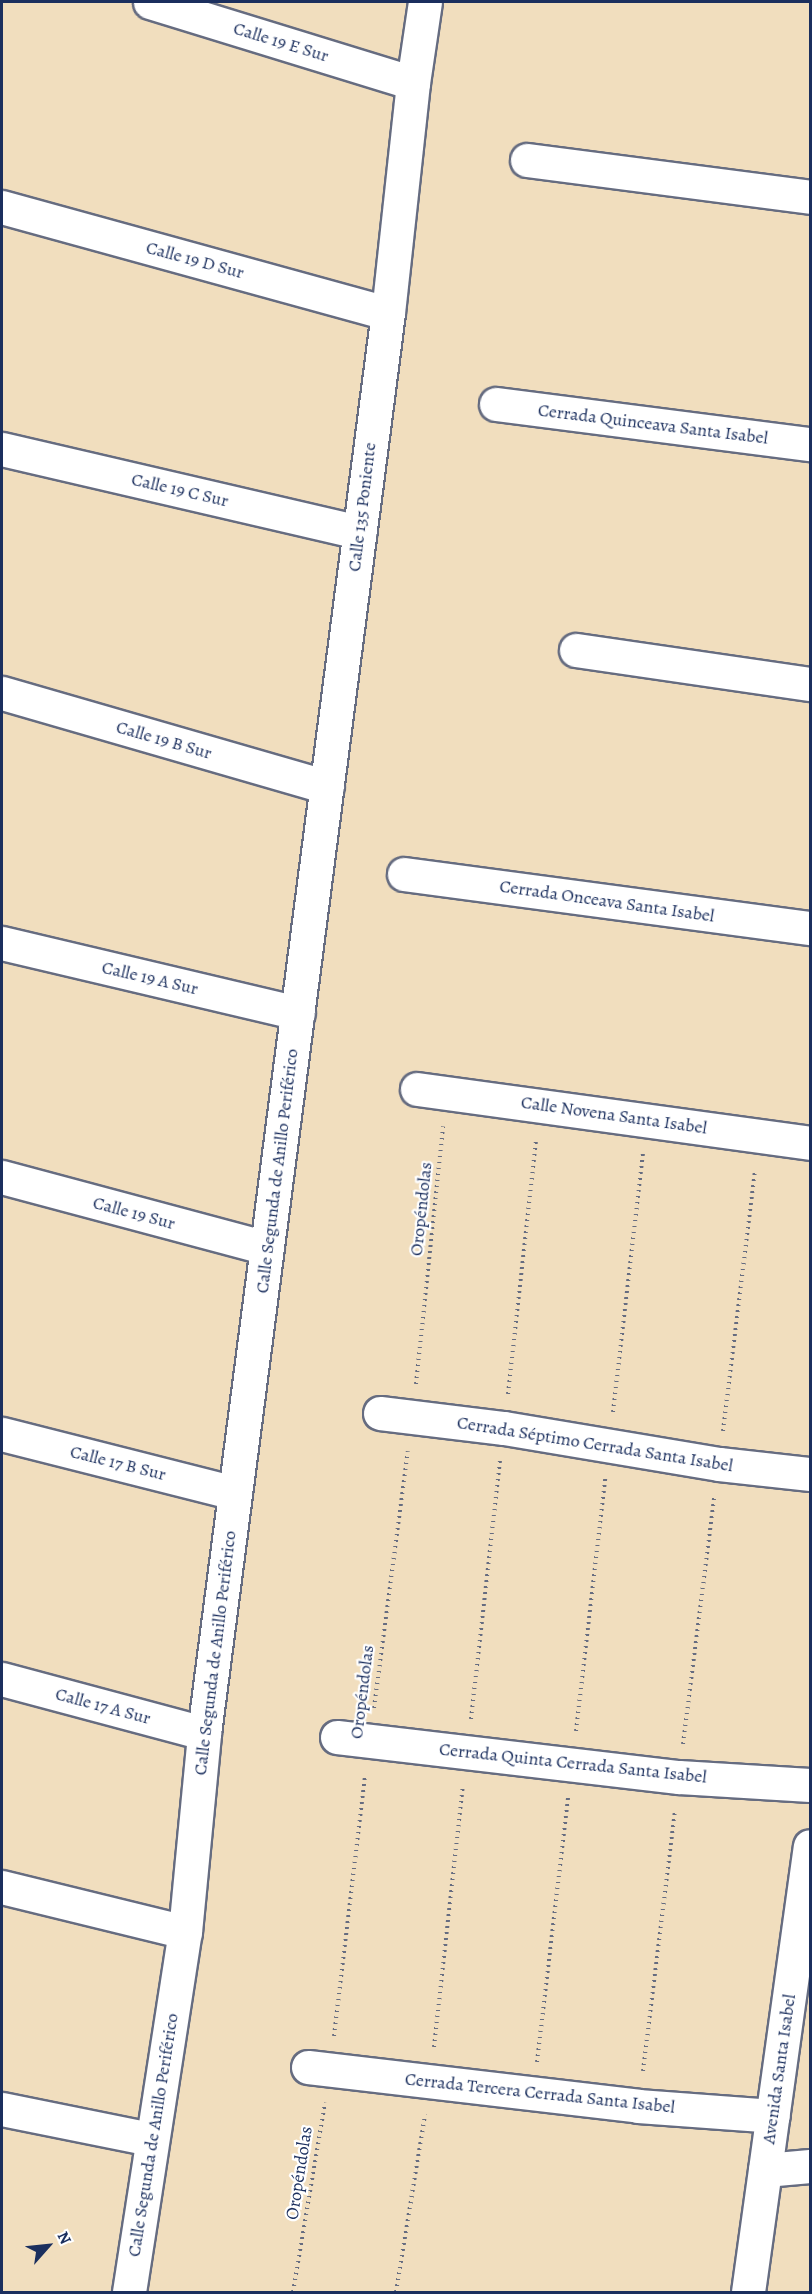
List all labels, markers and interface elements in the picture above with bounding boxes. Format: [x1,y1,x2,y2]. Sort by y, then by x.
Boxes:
street label: Calle 19 E Sur [231,17,331,67]
street label: Calle 19 D Sur [144,237,246,283]
street label: Cerrada Quinceava Santa Isabel [537,399,769,449]
street label: Calle 135 Poniente [343,441,381,573]
street label: Calle 19 C Sur [129,468,231,512]
street label: Calle 19 B Sur [114,716,214,764]
street label: Cerrada Onceava Santa Isabel [498,875,716,927]
street label: Calle 19 A Sur [100,956,200,1000]
street label: Calle Segunda de Anillo Periférico [251,1048,303,1294]
street label: Calle Novena Santa Isabel [520,1091,708,1139]
street label: Oropéndolas [405,1161,437,1257]
street label: Calle 19 Sur [91,1192,177,1234]
street label: Cerrada Séptimo Cerrada Santa Isabel [455,1412,735,1476]
street label: Calle 17 B Sur [68,1441,168,1485]
street label: Calle Segunda de Anillo Periférico [189,1530,241,1776]
street label: Oropéndolas [346,1644,378,1740]
street label: Calle 17 A Sur [53,1683,153,1729]
street label: Cerrada Quinta Cerrada Santa Isabel [438,1738,708,1788]
street label: Avenida Santa Isabel [758,1993,800,2145]
street label: Calle Segunda de Anillo Periférico [123,2012,183,2258]
street label: Cerrada Tercera Cerrada Santa Isabel [404,2068,676,2118]
street label: Oropéndolas [281,2125,317,2221]
north arrow [18,2216,78,2276]
text: N [52,2228,76,2248]

